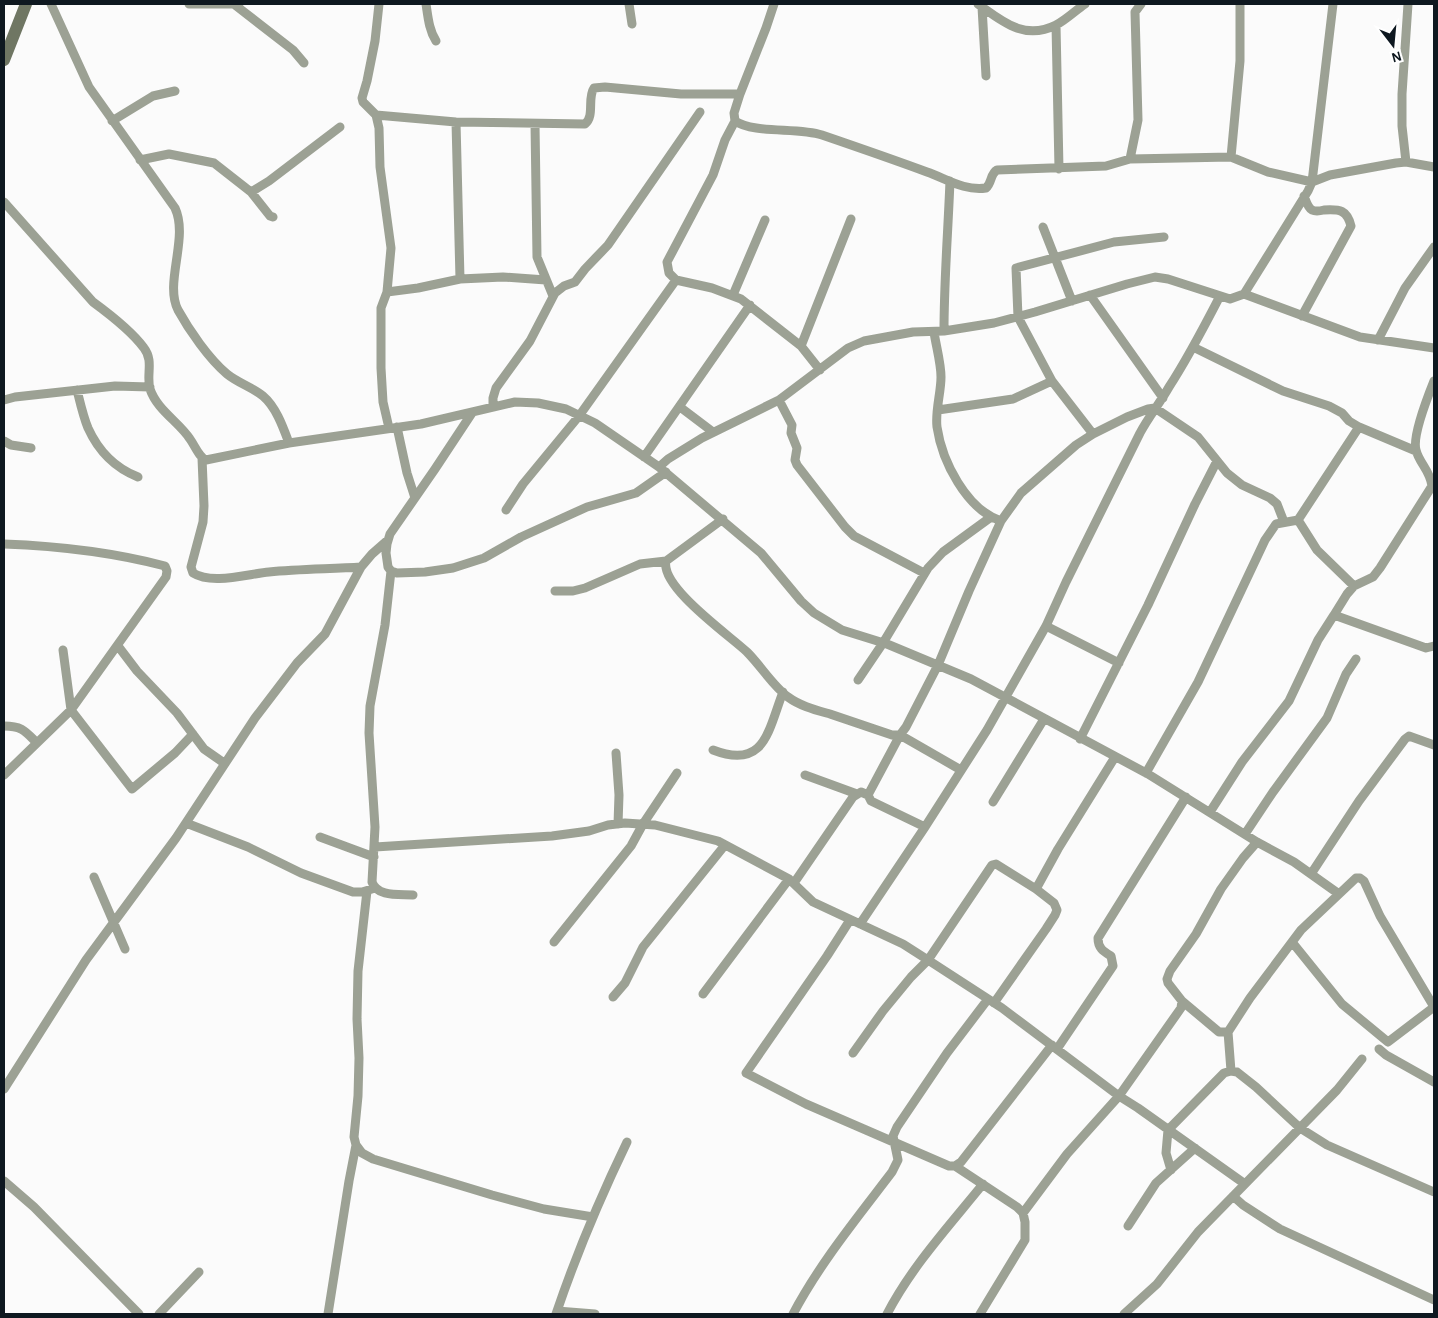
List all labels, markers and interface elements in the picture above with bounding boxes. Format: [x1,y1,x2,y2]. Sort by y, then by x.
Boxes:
north arrow [1368,20,1418,70]
text: N [1390,48,1403,65]

